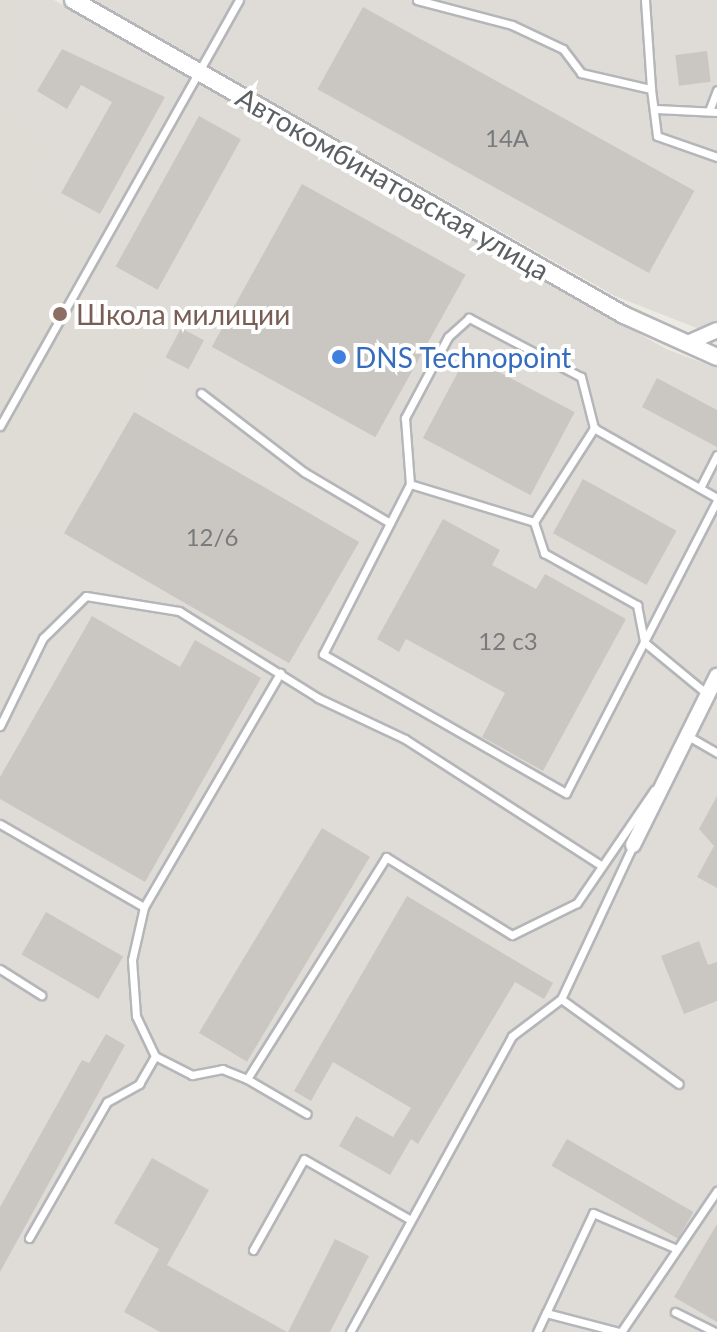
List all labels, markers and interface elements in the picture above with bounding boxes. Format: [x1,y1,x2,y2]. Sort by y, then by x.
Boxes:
street label: Автокомбинатовская улица [230,79,556,287]
house number: 14А [485,124,529,152]
place label: Школа милиции [76,297,290,331]
marker: Школа милиции [51,305,69,323]
place label: DNS Technopoint [355,340,572,374]
marker: DNS Technopoint [330,348,348,366]
house number: 12/6 [186,523,238,551]
house number: 12 с3 [478,627,538,655]

